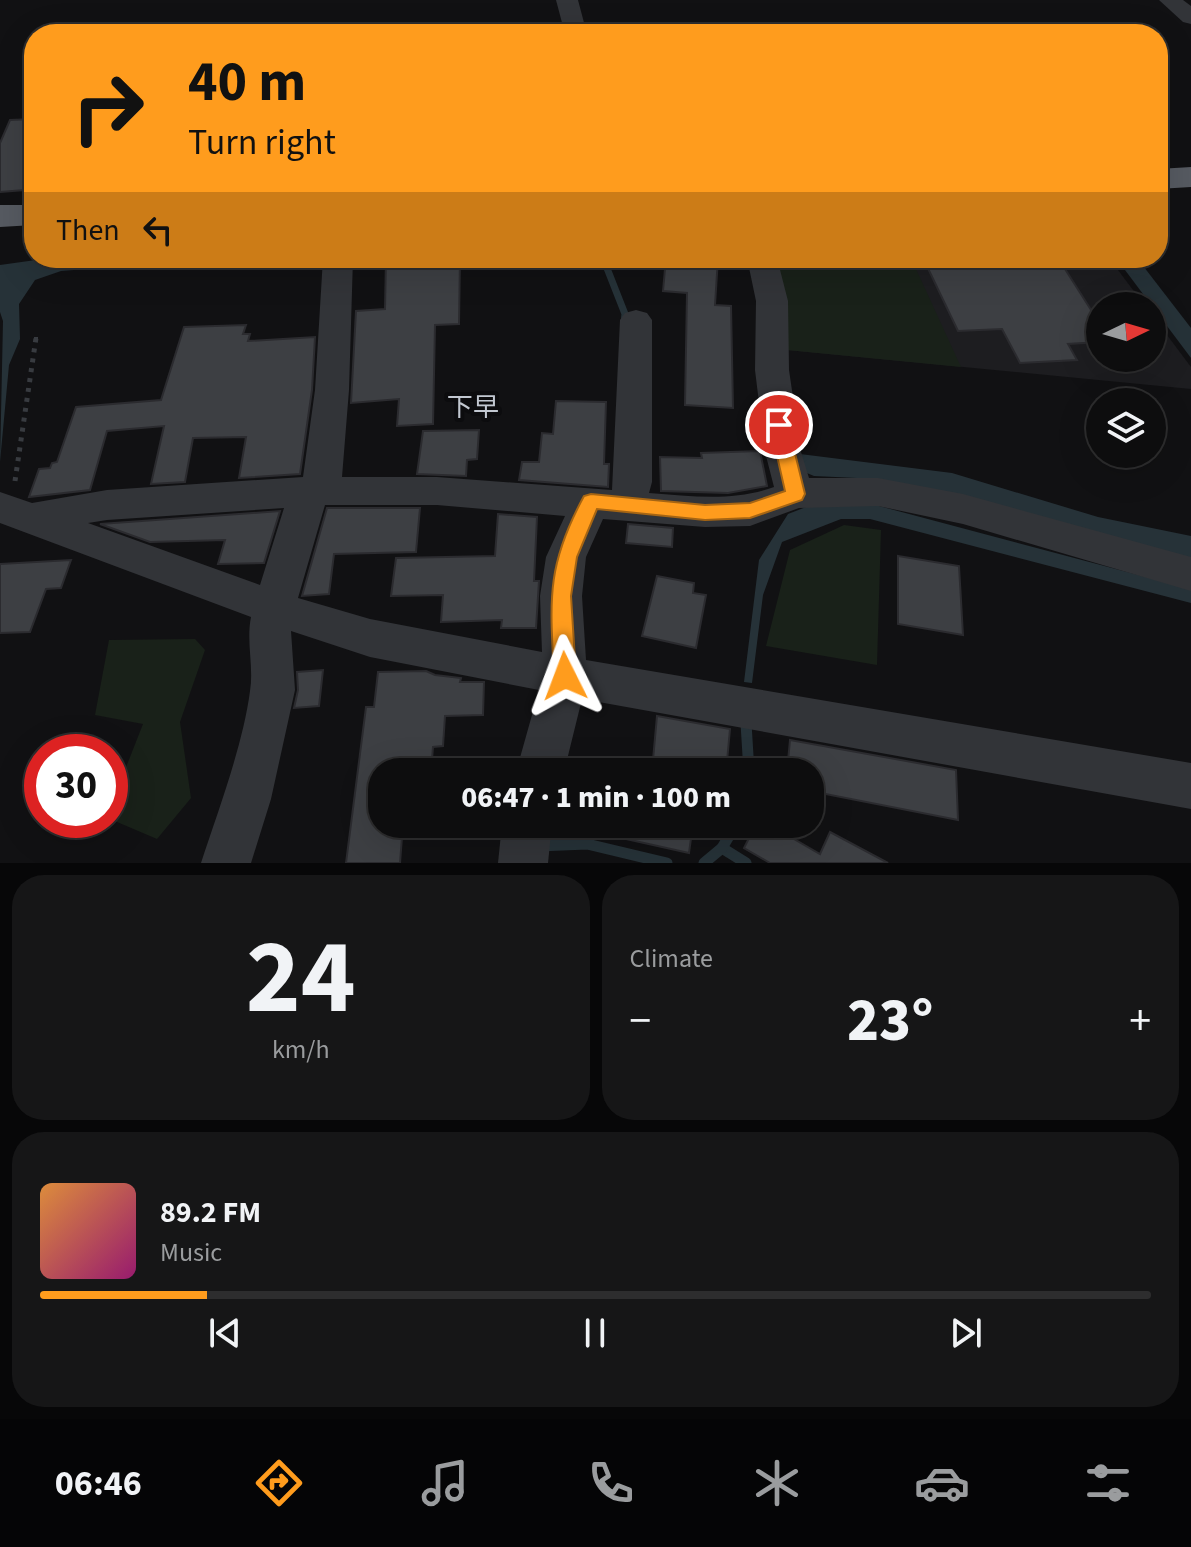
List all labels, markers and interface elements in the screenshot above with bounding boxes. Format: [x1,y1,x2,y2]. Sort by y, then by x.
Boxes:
text: 40 m [188,43,306,122]
icon: right [56,56,160,160]
text: Turn right [188,117,336,168]
icon: left [136,208,180,252]
text: Then [56,209,120,252]
north arrow [1086,292,1166,372]
map controls [1086,292,1166,468]
button: layers [1086,388,1166,468]
district label: 下早 [447,389,499,426]
pin [745,391,813,459]
icon: arrive [757,403,801,447]
position arrow [523,634,607,718]
speed limit sign: 30 [24,734,128,838]
text: 06:47 · 1 min · 100 m [461,776,731,819]
text: 24 [246,905,356,1053]
text: Climate [630,940,713,977]
text: 23° [847,979,933,1064]
text: − [630,990,651,1053]
text: + [1129,990,1151,1053]
text: km/h [272,1031,330,1068]
text: 89.2 FM [160,1191,261,1234]
text: Music [160,1234,222,1271]
icon: previous [203,1311,247,1355]
icon: pause [573,1311,617,1355]
icon: next [944,1311,988,1355]
icon: directions [251,1455,307,1511]
icon: music [417,1455,473,1511]
icon: phone [583,1455,639,1511]
icon: climate [749,1455,805,1511]
icon: car [914,1455,970,1511]
icon: filters [1080,1455,1136,1511]
text: 06:46 [55,1458,142,1509]

